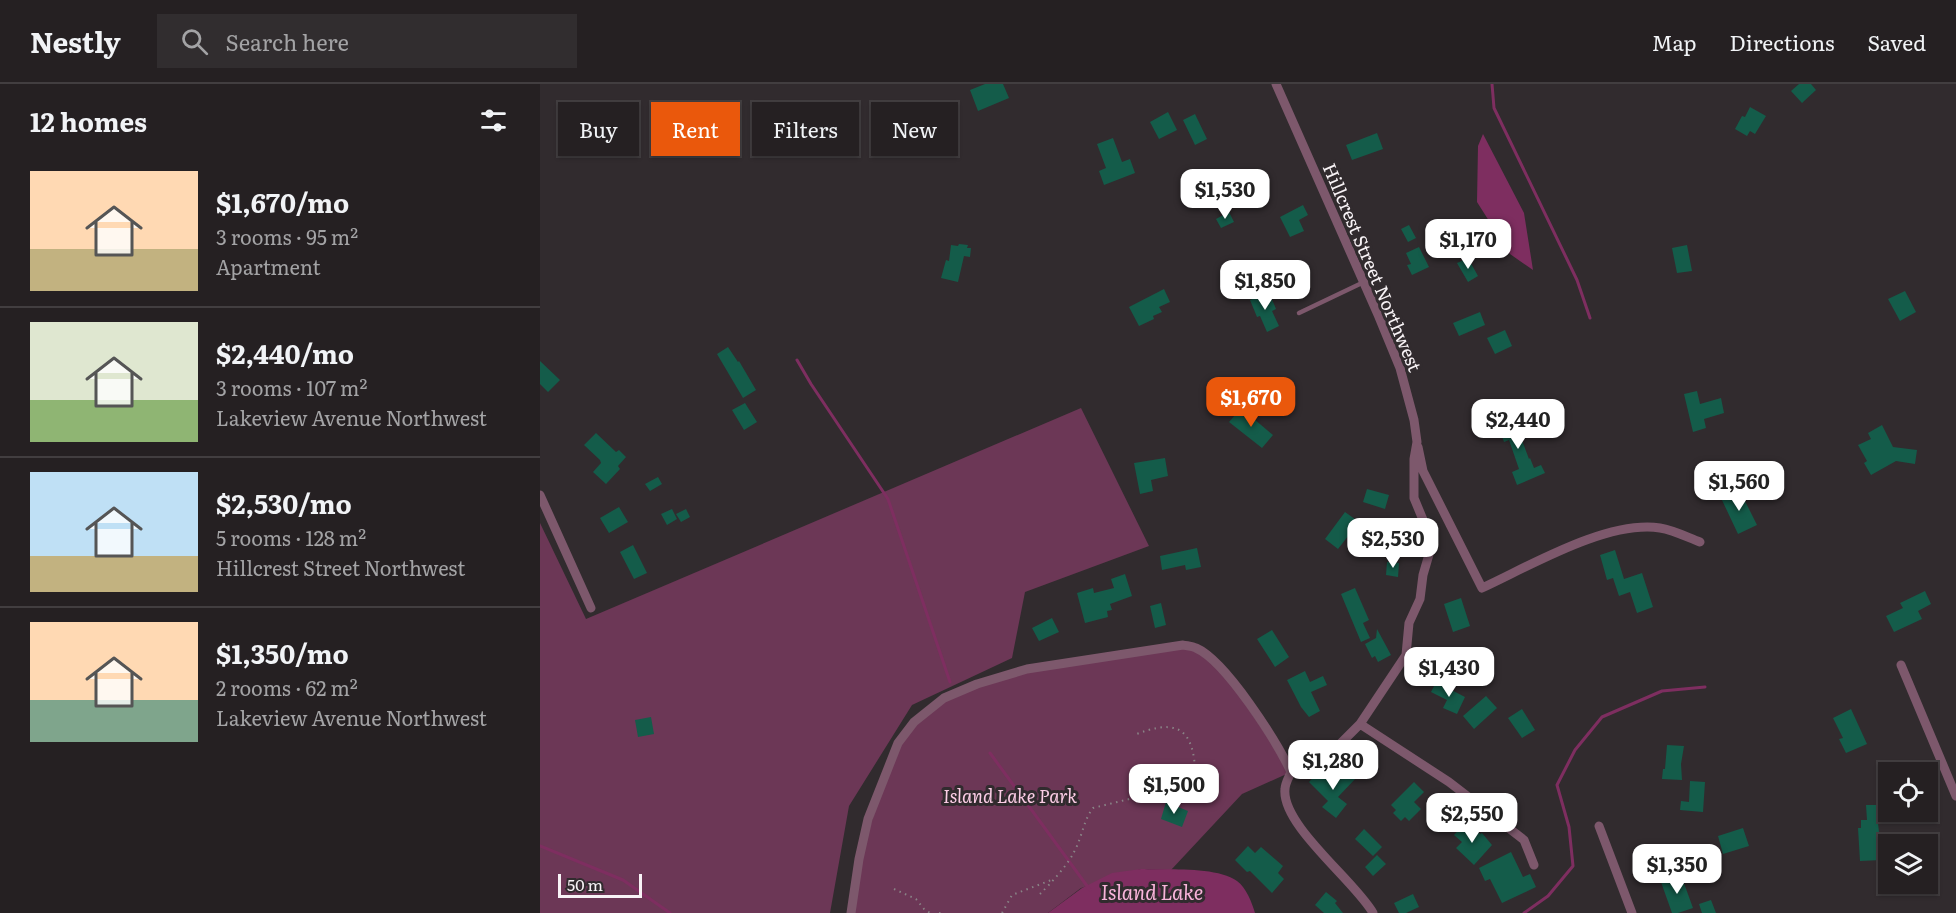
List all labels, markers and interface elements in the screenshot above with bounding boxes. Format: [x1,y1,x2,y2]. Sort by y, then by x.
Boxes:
search box [157,14,577,68]
text: Nestly [30,20,121,62]
icon: search [178,25,211,58]
text: Search here [226,25,349,58]
text: Map [1652,26,1697,57]
text: Directions [1730,26,1835,57]
text: Saved [1868,26,1926,57]
text: 12 homes [30,101,147,140]
chip: Buy [558,102,639,156]
chip: Rent [651,102,740,156]
chip: Filters [752,102,859,156]
chip: New [871,102,958,156]
icon: filters [477,104,510,137]
street label: Hillcrest Street Northwest [1317,158,1430,376]
pin: $1,530 [1176,169,1274,220]
text: $1,530 [1195,173,1255,203]
text: $1,670/mo [216,182,349,221]
icon: home [78,195,150,267]
pin: $1,170 [1419,219,1517,270]
text: 3 rooms · 95 m² [216,221,358,251]
text: $1,170 [1439,223,1497,253]
text: Apartment [216,251,321,281]
pin: $1,850 [1216,260,1314,311]
text: $1,850 [1234,264,1296,294]
text: $2,440/mo [216,333,354,372]
icon: home [78,346,150,418]
text: 3 rooms · 107 m² [216,372,367,402]
pin: $1,670 [1202,377,1300,428]
text: $1,670 [1220,381,1282,411]
pin: $2,440 [1469,399,1567,450]
text: Lakeview Avenue Northwest [216,402,487,432]
text: $2,440 [1486,403,1551,433]
pin: $1,560 [1690,461,1788,512]
text: $1,560 [1708,465,1770,495]
text: $2,530/mo [216,483,352,522]
icon: home [78,496,150,568]
pin: $2,530 [1344,518,1442,569]
text: 5 rooms · 128 m² [216,522,366,552]
text: $2,530 [1361,522,1425,552]
text: Hillcrest Street Northwest [216,552,465,582]
text: $1,350/mo [216,633,349,672]
icon: home [78,646,150,718]
pin: $1,430 [1400,647,1498,698]
text: $1,430 [1418,651,1480,681]
text: 2 rooms · 62 m² [216,672,358,702]
text: Lakeview Avenue Northwest [216,702,487,732]
pin: $1,280 [1284,740,1382,791]
text: $1,280 [1302,744,1364,774]
map controls [1878,762,1938,894]
button: locate [1878,762,1938,822]
pin: $1,500 [1125,764,1223,815]
text: $1,500 [1143,768,1205,798]
park label: Island Lake Park [943,782,1077,809]
pin: $2,550 [1423,793,1521,844]
text: $2,550 [1440,797,1504,827]
button: layers [1878,834,1938,894]
pin: $1,350 [1628,844,1726,895]
text: $1,350 [1647,848,1707,878]
scale bar [558,871,642,898]
text: 50 m [567,872,603,896]
water label: Island Lake [1101,876,1203,906]

